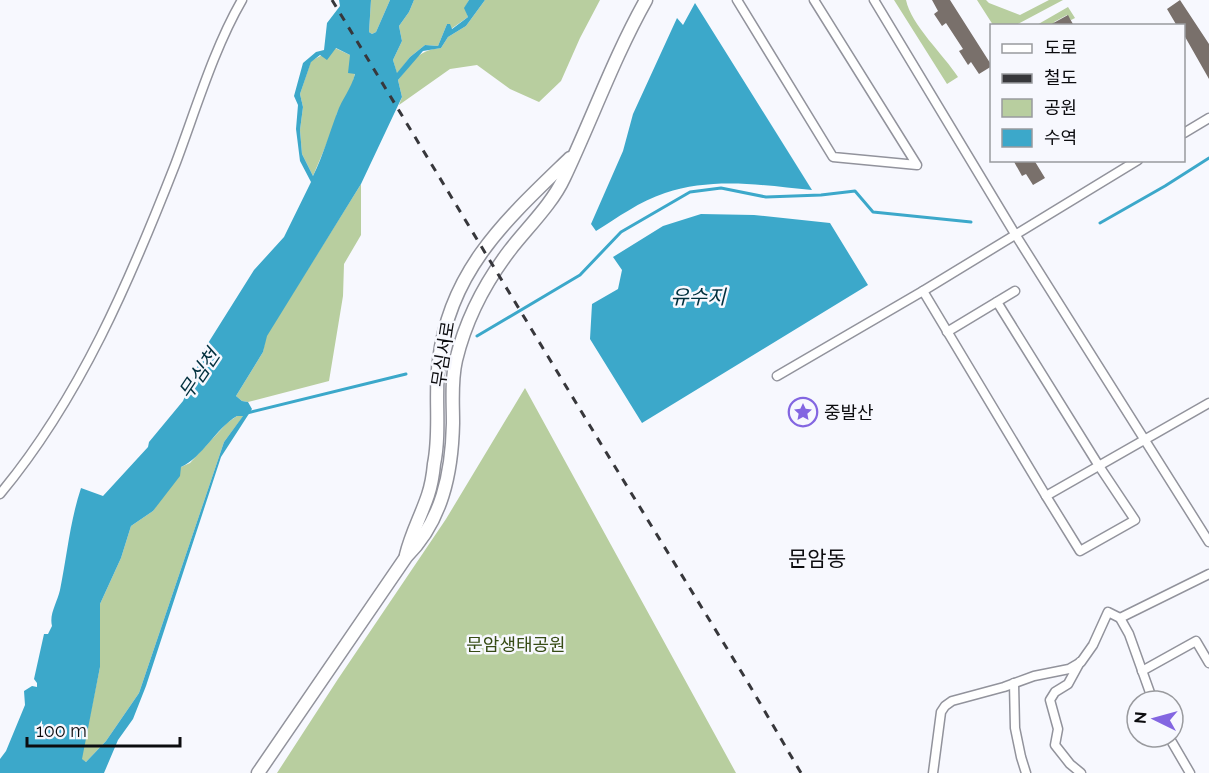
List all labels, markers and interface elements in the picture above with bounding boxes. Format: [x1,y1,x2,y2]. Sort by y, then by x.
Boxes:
legend [990,24,1185,162]
text: 도로 [1044,37,1077,58]
text: 철도 [1044,67,1077,88]
text: 공원 [1044,97,1077,118]
text: 수역 [1044,127,1077,148]
water label: 유수지 [670,285,727,309]
street label: 무심서로 [427,320,459,388]
water label: 무심천 [174,342,226,404]
place icon: 중발산 [787,396,819,428]
place label: 중발산 [824,402,874,423]
district label: 문암동 [788,546,846,571]
park label: 문암생태공원 [466,634,566,655]
north arrow [1125,689,1185,749]
scale bar [27,710,180,748]
text: N [1131,711,1151,725]
text: 100 m [36,720,87,741]

